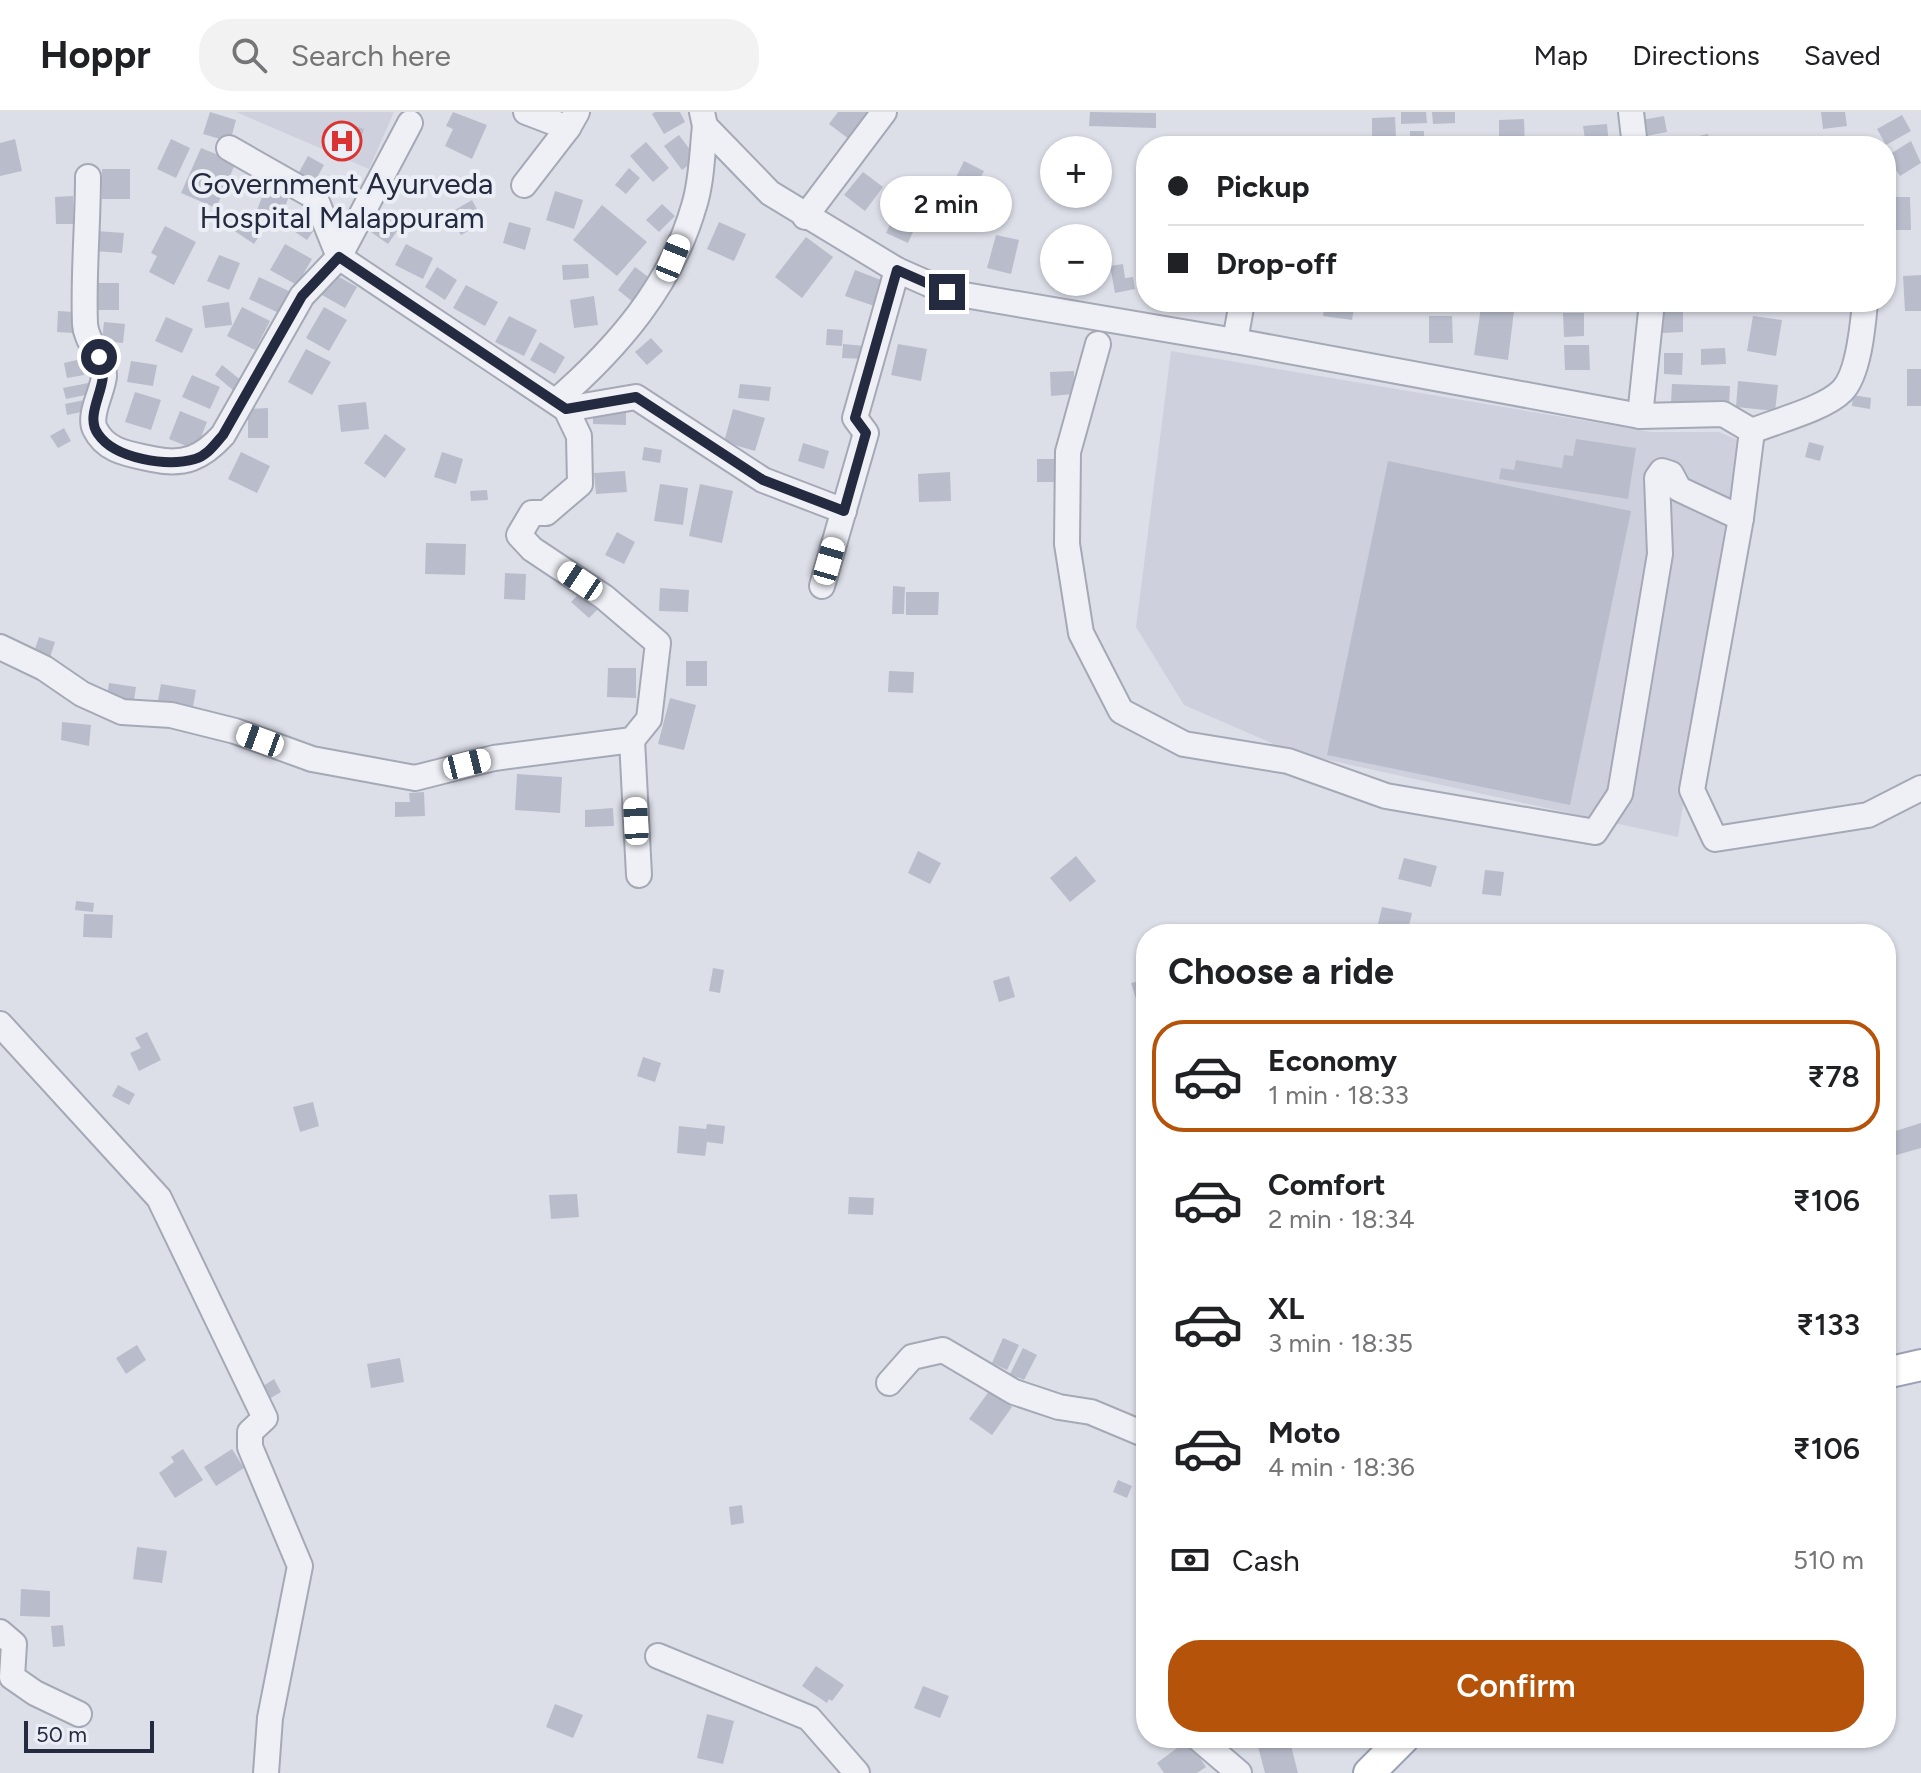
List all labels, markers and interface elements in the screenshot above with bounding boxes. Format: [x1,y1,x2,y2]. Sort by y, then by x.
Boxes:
search box [199,19,759,91]
text: Hoppr [40,32,151,78]
icon: search [227,33,271,77]
text: Search here [291,37,451,74]
text: Map [1534,38,1588,72]
text: Directions [1632,38,1760,72]
text: Saved [1804,38,1881,72]
hospital icon: Government Ayurveda Hospital Malappuram [321,120,363,162]
map controls [1040,136,1112,296]
button: + [1040,136,1112,208]
place label: Government Ayurveda Hospital Malappuram [191,165,493,236]
text: Pickup [1216,168,1310,205]
callout: 2 min [881,176,1013,232]
text: 2 min [914,188,978,220]
button: − [1040,224,1112,296]
car [653,231,693,285]
text: Drop-off [1216,245,1337,282]
route end [929,274,965,310]
route start [81,339,117,375]
car [811,535,847,587]
car [553,558,607,604]
car [233,721,287,759]
car [441,747,493,781]
car [623,796,649,846]
text: Choose a ride [1168,950,1394,993]
icon: car [1172,1040,1244,1112]
text: Economy [1268,1042,1397,1079]
text: ₹78 [1807,1058,1860,1095]
text: 1 min · 18:33 [1268,1079,1409,1111]
icon: car [1172,1164,1244,1236]
text: Comfort [1268,1166,1386,1203]
text: ₹106 [1793,1182,1860,1219]
text: 2 min · 18:34 [1268,1203,1415,1235]
icon: car [1172,1288,1244,1360]
text: XL [1268,1290,1304,1327]
text: ₹133 [1796,1306,1860,1343]
text: 3 min · 18:35 [1268,1327,1413,1359]
icon: car [1172,1412,1244,1484]
text: Moto [1268,1414,1340,1451]
text: ₹106 [1793,1430,1860,1467]
text: 4 min · 18:36 [1268,1451,1415,1483]
icon: cash [1168,1538,1212,1582]
text: Cash [1232,1542,1300,1579]
text: 510 m [1793,1544,1864,1576]
button: Confirm [1168,1640,1864,1732]
scale bar [24,1717,154,1753]
text: 50 m [36,1721,87,1748]

